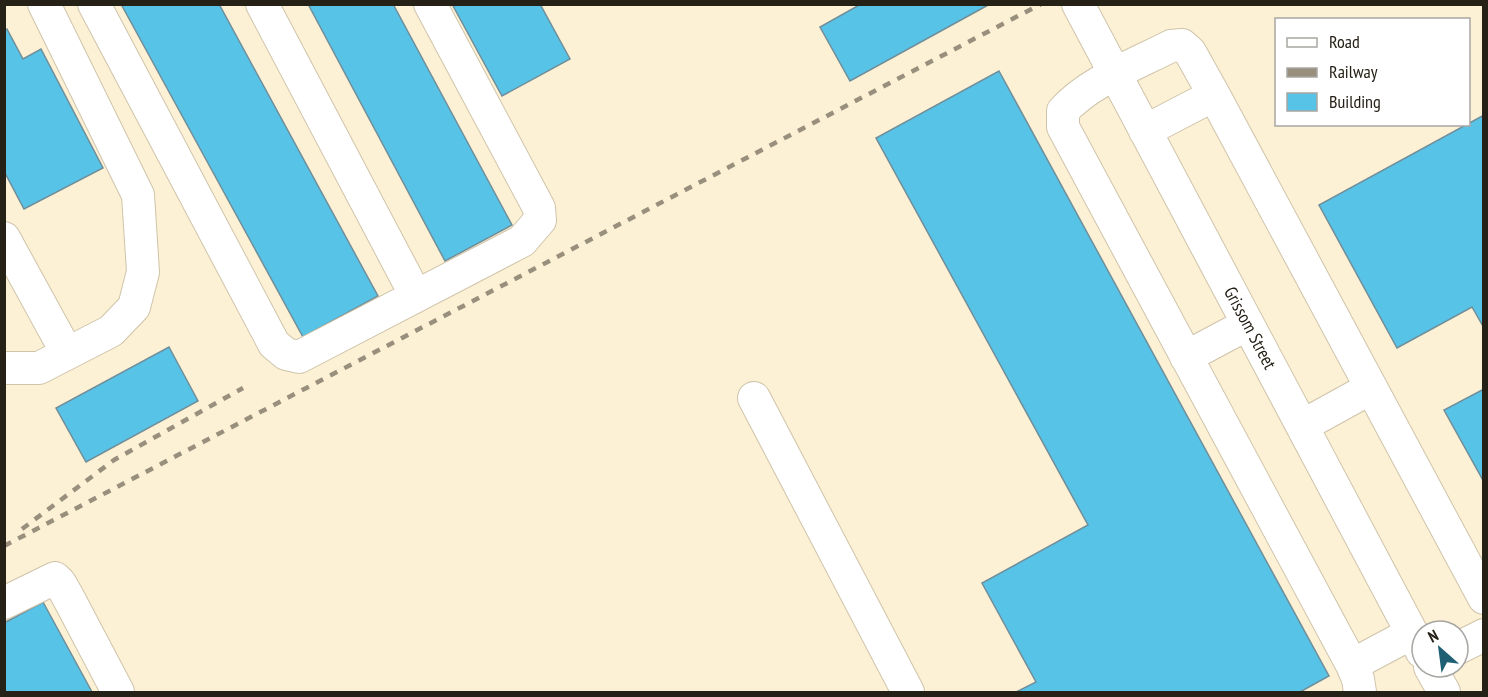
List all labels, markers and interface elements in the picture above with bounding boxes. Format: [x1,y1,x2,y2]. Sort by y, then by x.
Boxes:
legend [1275,18,1470,126]
text: Road [1329,30,1360,53]
text: Railway [1329,60,1378,83]
text: Building [1329,90,1381,113]
street label: Grissom Street [1219,282,1282,373]
north arrow [1410,619,1470,679]
text: N [1424,625,1441,647]

